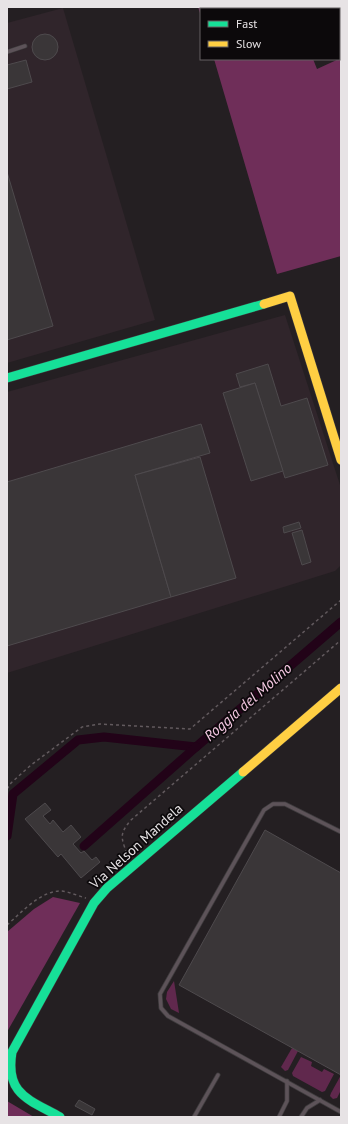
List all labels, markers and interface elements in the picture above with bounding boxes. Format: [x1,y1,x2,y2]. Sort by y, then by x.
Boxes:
legend [200,8,340,60]
text: Fast [236,16,257,31]
text: Slow [236,36,261,51]
water label: Roggia del Molino [200,658,296,745]
street label: Via Nelson Mandela [85,799,186,893]

